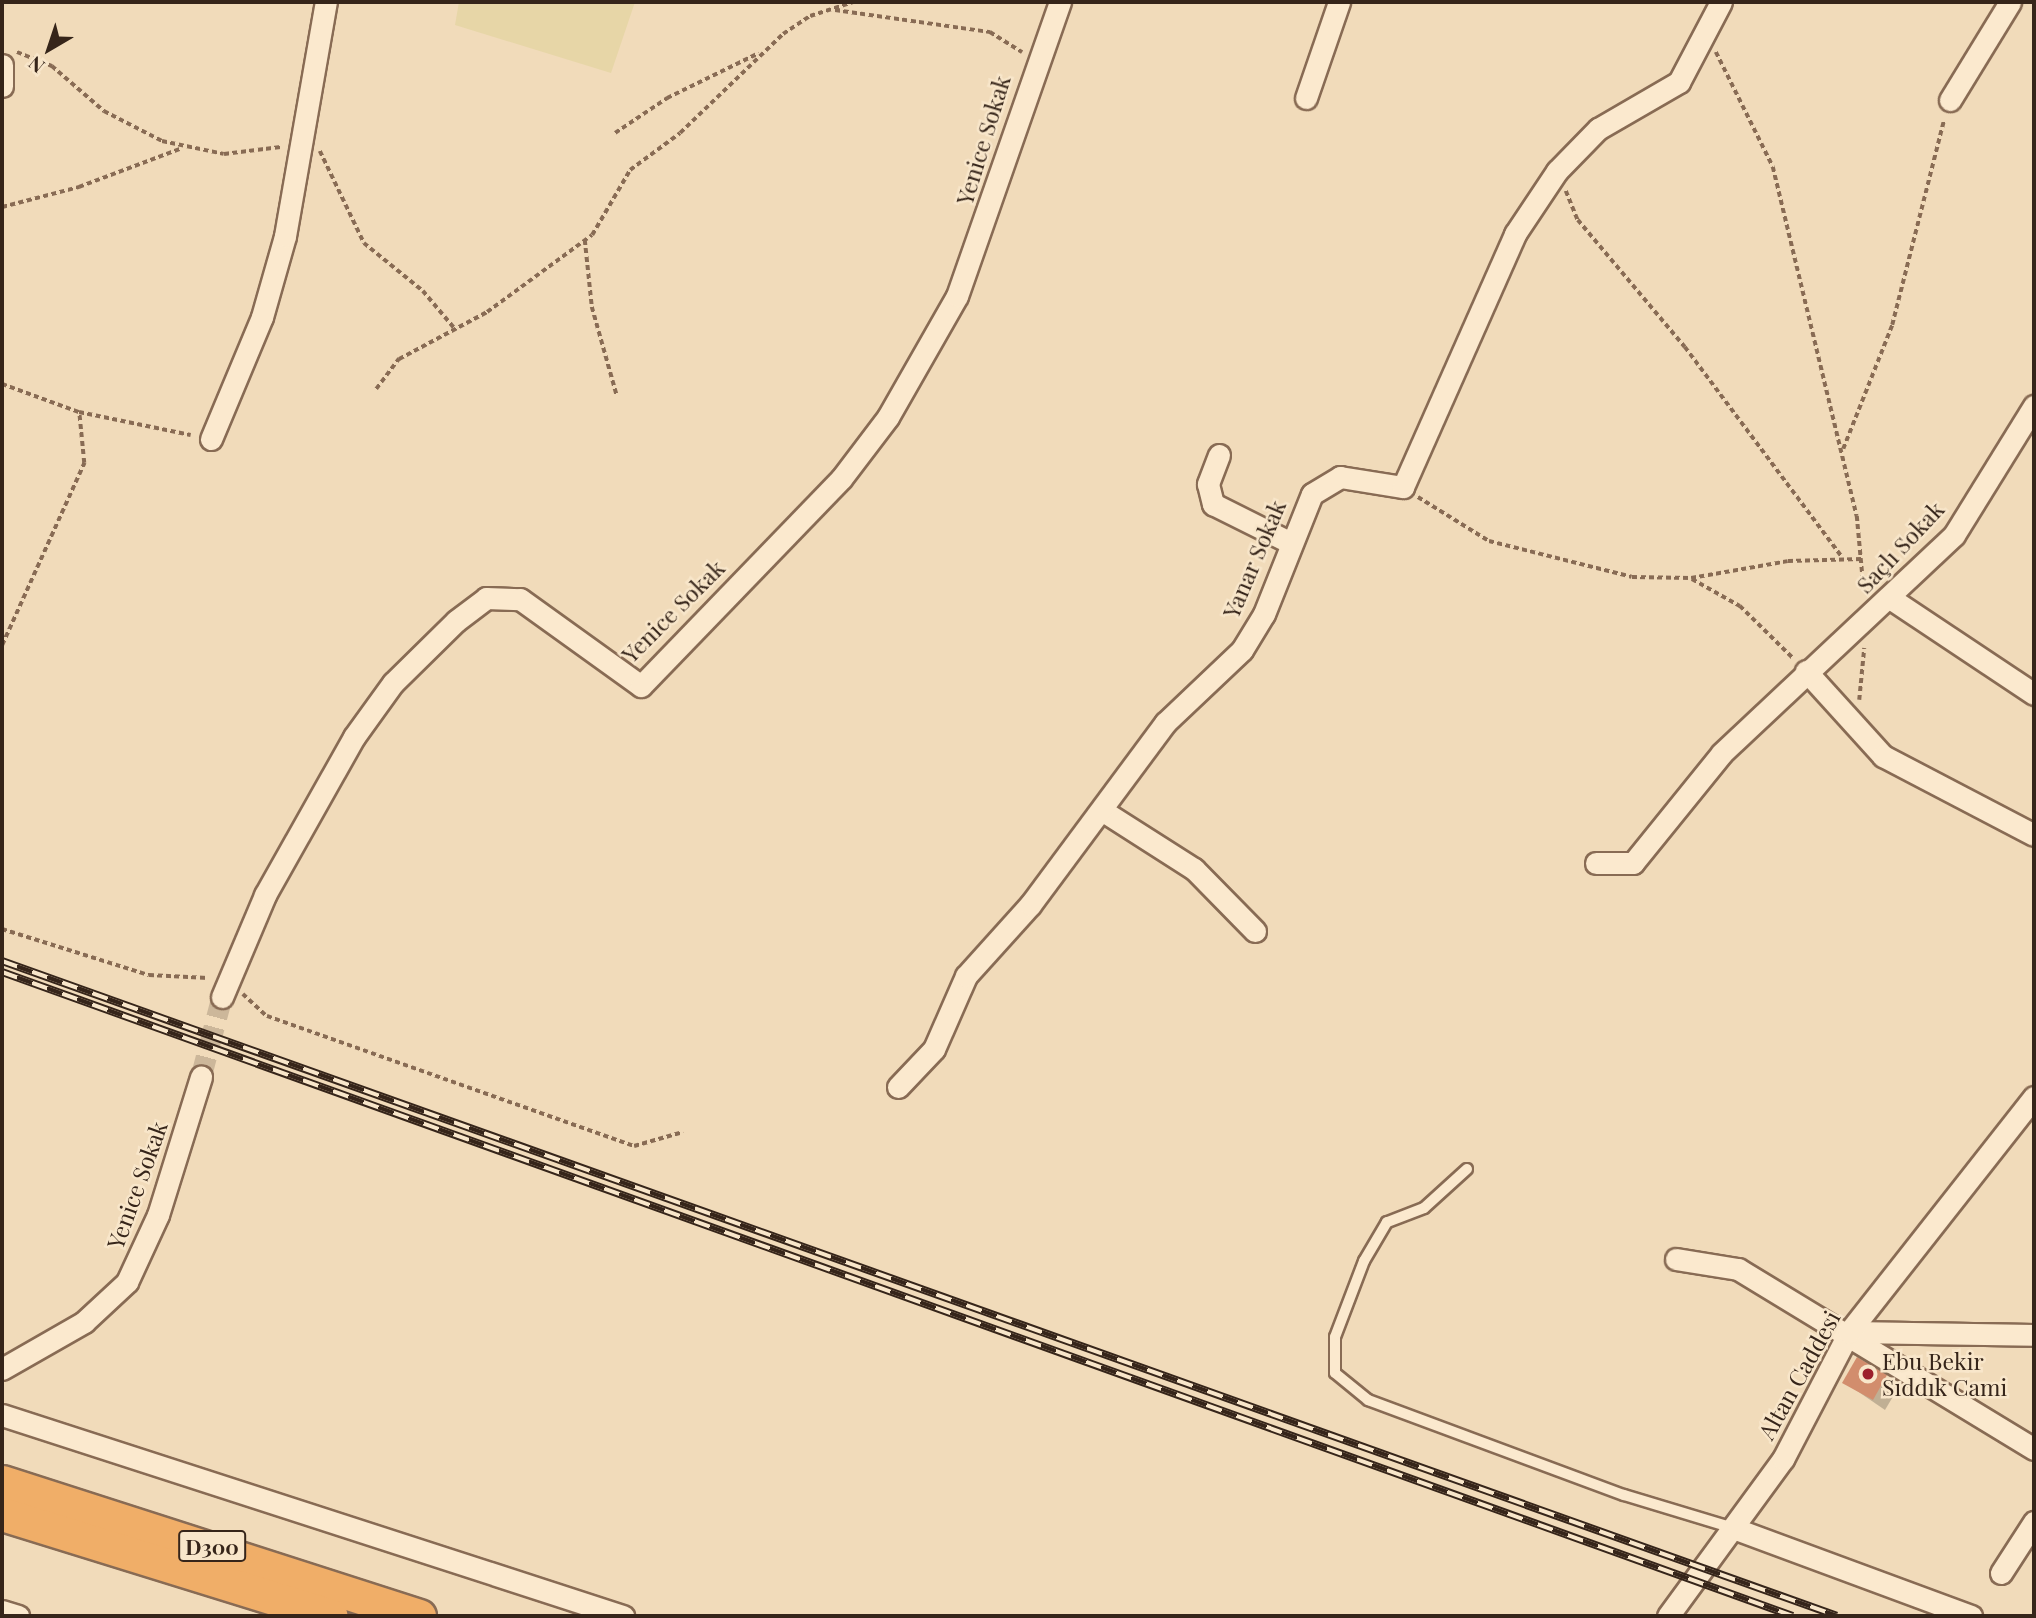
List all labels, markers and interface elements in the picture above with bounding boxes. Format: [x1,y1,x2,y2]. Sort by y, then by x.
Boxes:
north arrow [14,14,84,84]
text: N [22,51,49,80]
street label: Yenice Sokak [950,72,1016,208]
street label: Saçlı Sokak [1851,495,1949,599]
street label: Yanar Sokak [1217,496,1291,622]
street label: Yenice Sokak [616,554,730,668]
street label: Yenice Sokak [101,1117,173,1253]
street label: Altan Caddesi [1752,1306,1846,1444]
place label: Ebu Bekir Sıddık Cami [1882,1347,2007,1401]
marker: Ebu Bekir Sıddık Cami [1860,1366,1876,1382]
road number: D300 [177,1528,247,1564]

